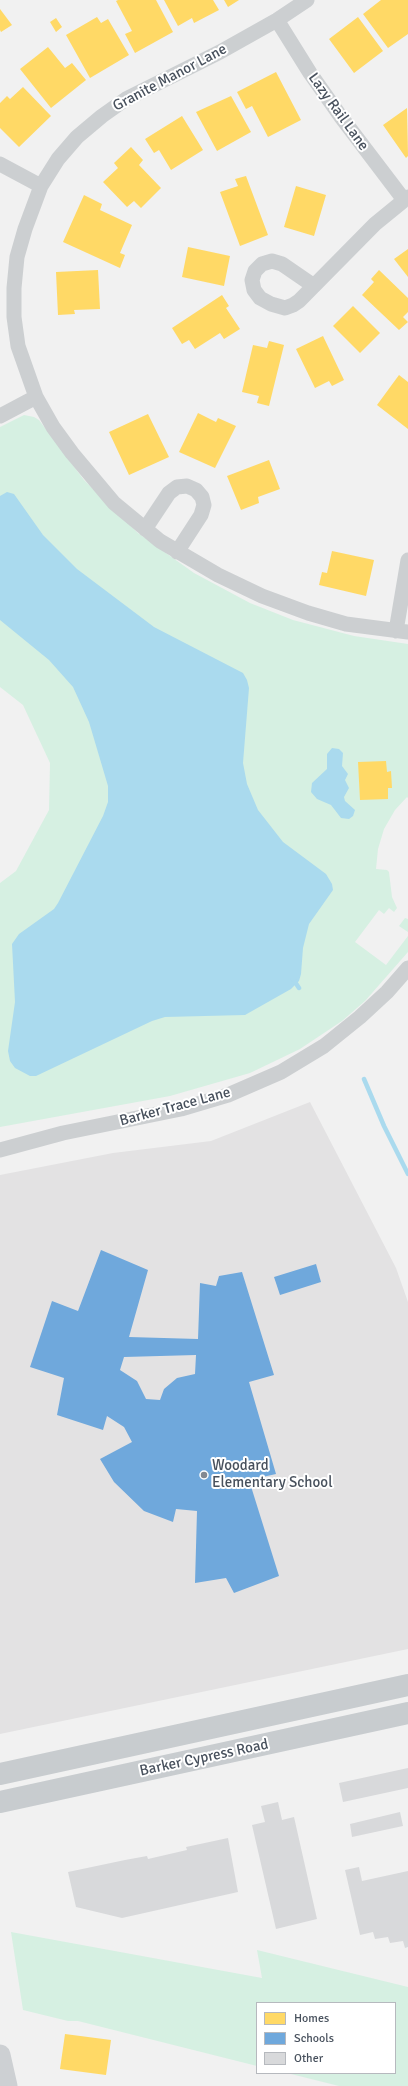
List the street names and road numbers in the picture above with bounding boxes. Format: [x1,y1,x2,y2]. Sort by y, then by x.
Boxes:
street label: Granite Manor Lane [110,40,230,116]
street label: Lazy Rail Lane [304,70,372,154]
street label: Barker Trace Lane [118,1084,232,1130]
street label: Barker Cypress Road [138,1736,270,1780]

